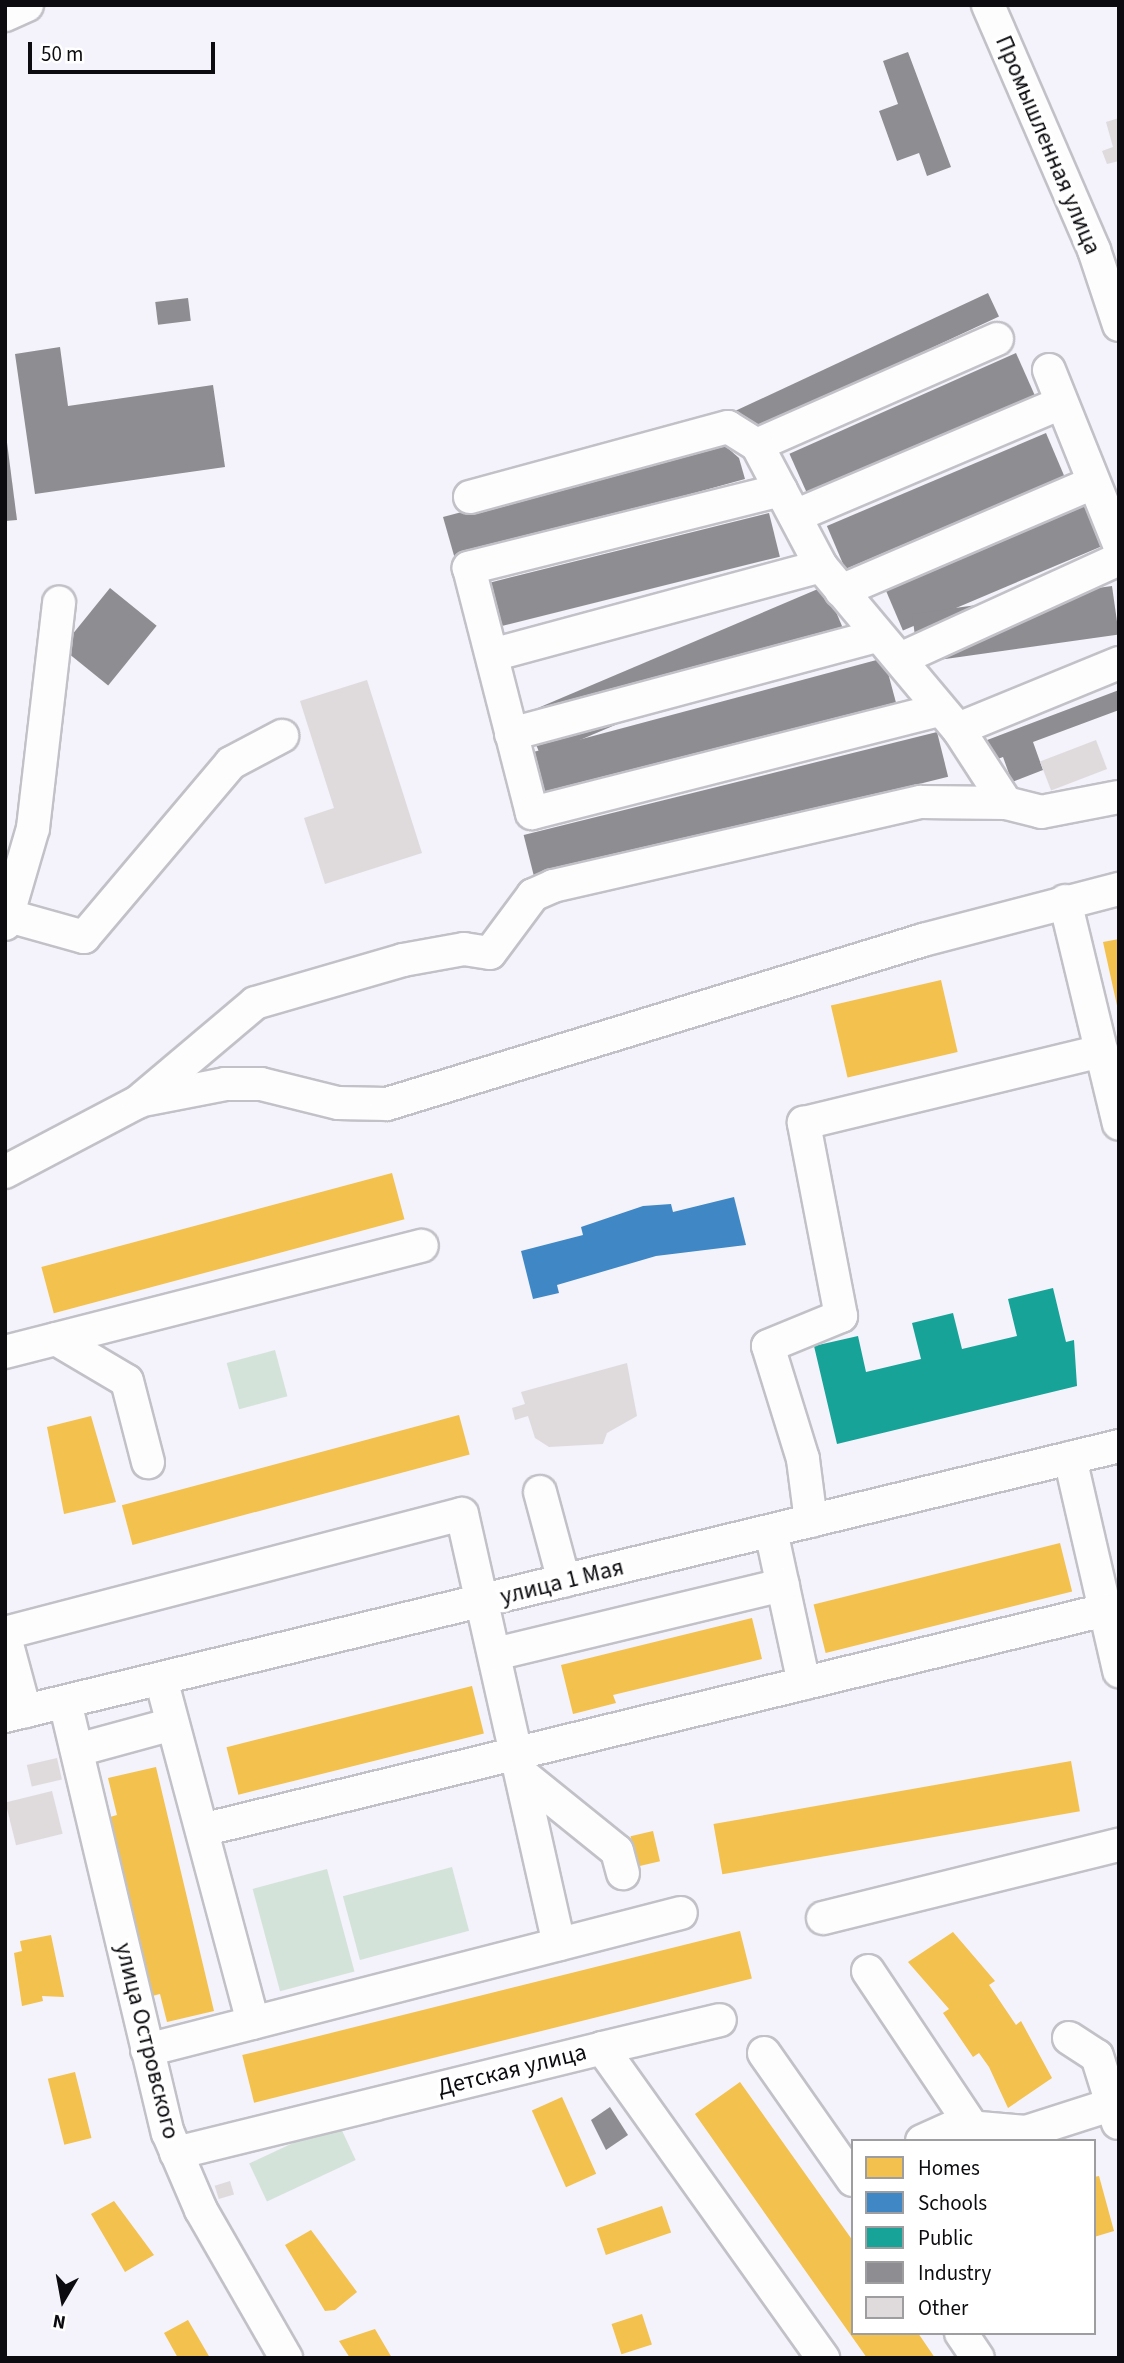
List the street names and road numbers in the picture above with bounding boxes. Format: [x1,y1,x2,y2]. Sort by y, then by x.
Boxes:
street label: Промышленная улица [989,31,1107,259]
street label: улица 1 Мая [497,1553,627,1611]
street label: улица Островского [109,1940,185,2142]
street label: Детская улица [434,2038,590,2102]

